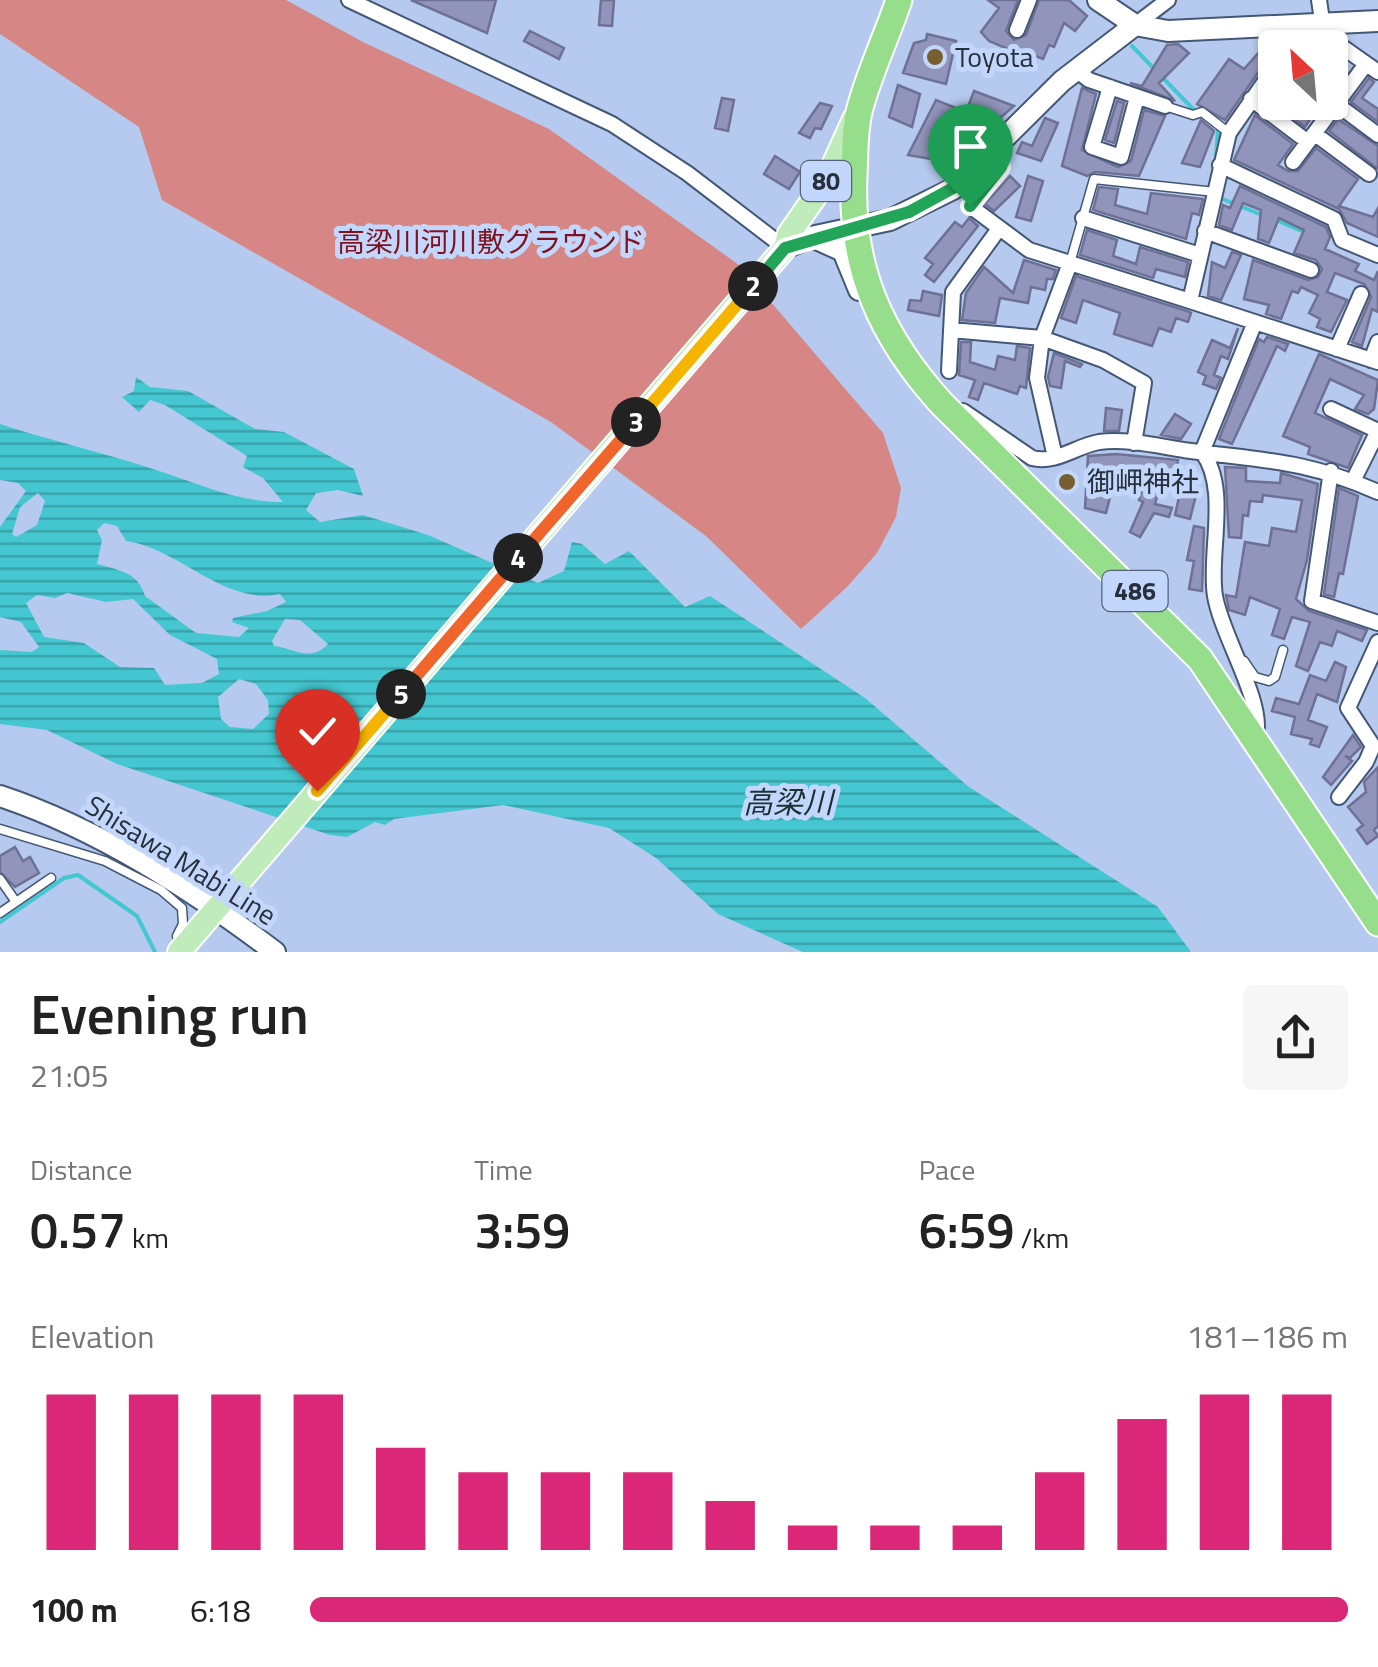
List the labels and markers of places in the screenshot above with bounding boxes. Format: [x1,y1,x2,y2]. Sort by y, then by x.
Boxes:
place label: Toyota [955,35,1033,78]
marker: Toyota [924,46,946,68]
pin [928,104,1013,207]
pin: 2 [728,261,778,311]
pin: 3 [611,397,661,447]
place label: 御岬神社 [1087,460,1199,503]
marker: 御岬神社 [1056,471,1078,493]
pin: 4 [493,533,543,583]
pin: 5 [376,669,426,719]
pin [275,689,360,792]

